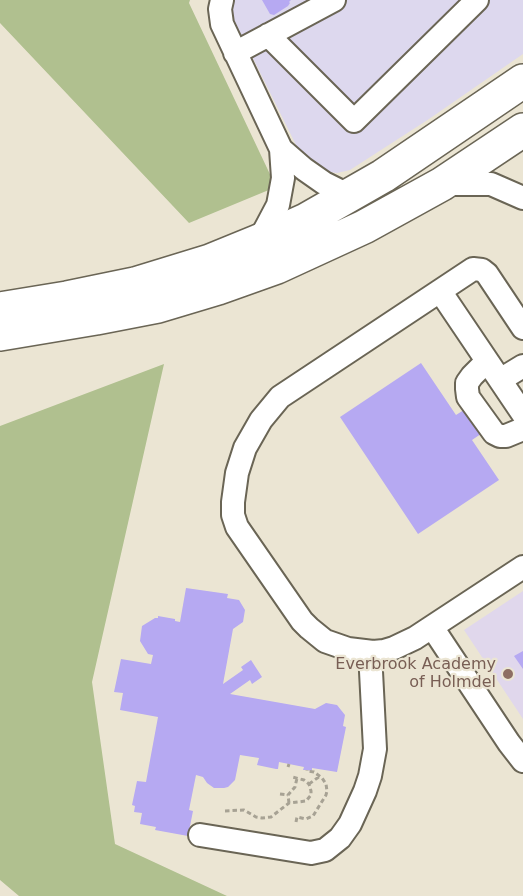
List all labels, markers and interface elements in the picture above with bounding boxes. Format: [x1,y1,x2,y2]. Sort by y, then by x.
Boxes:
place label: Everbrook Academy of Holmdel [335,655,496,693]
marker: Everbrook Academy of Holmdel [501,667,515,681]

